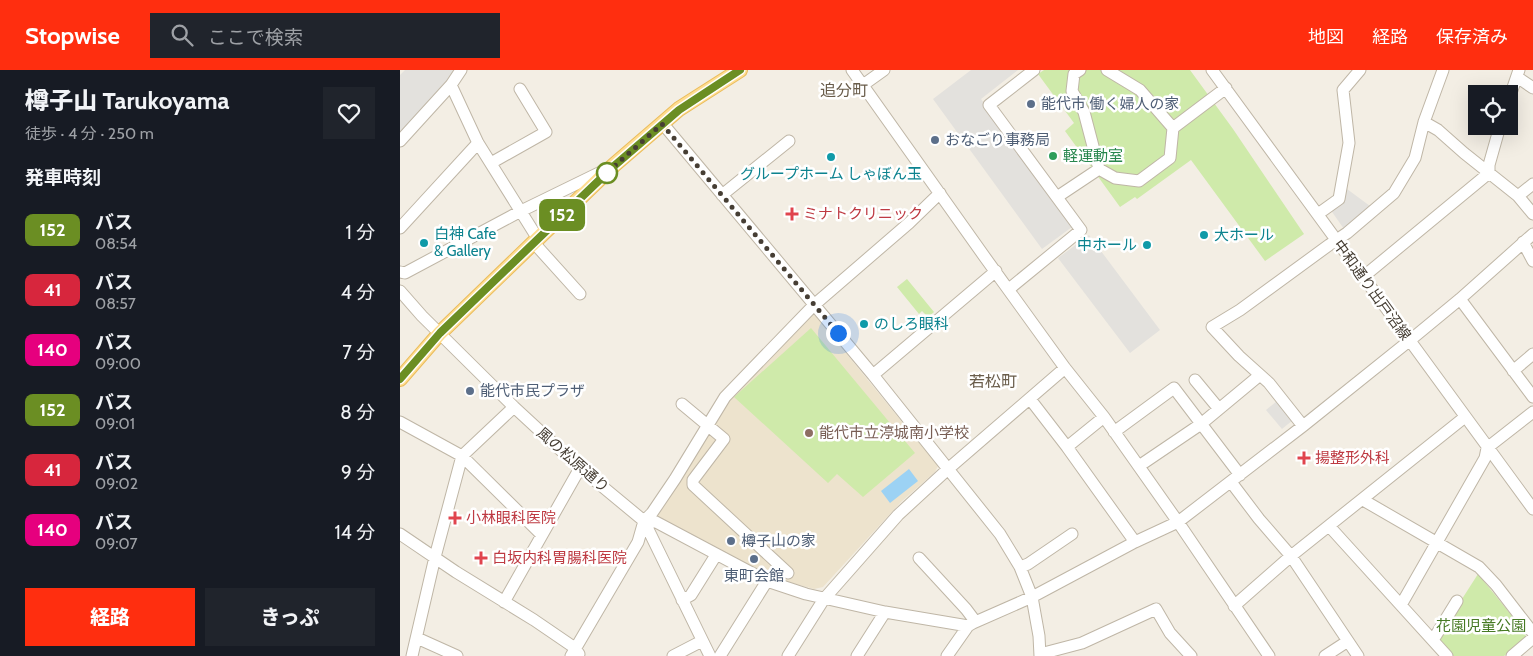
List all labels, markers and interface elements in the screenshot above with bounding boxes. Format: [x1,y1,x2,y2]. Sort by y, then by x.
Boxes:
search box [150,13,500,58]
text: Stopwise [25,21,120,50]
icon: search [168,21,196,49]
text: ここで検索 [208,26,303,49]
text: 地図 [1308,26,1344,48]
text: 経路 [1372,26,1408,48]
text: 保存済み [1436,26,1508,48]
district label: 追分町 [820,81,868,100]
map controls [1468,85,1518,135]
button: locate [1468,85,1518,135]
text: 樽子山 Tarukoyama [25,86,230,115]
button: heart [323,87,375,139]
place label: 能代市 働く婦人の家 [1041,95,1179,113]
marker: 能代市 働く婦人の家 [1025,98,1037,110]
text: 徒歩 · 4 分 · 250 m [25,124,154,143]
place label: おなごり事務局 [945,131,1050,149]
marker: おなごり事務局 [929,134,941,146]
place label: 軽運動室 [1063,147,1123,165]
marker: 軽運動室 [1047,150,1059,162]
marker: グループホーム しゃぼん玉 [825,151,837,163]
unlabelled marker [596,162,618,184]
place label: グループホーム しゃぼん玉 [740,165,922,183]
text: 発車時刻 [25,166,101,189]
line badge: 152 [533,199,591,231]
text: 152 [549,204,575,226]
place label: ミナトクリニック [803,205,923,223]
marker: ミナトクリニック [785,207,799,221]
text: バス [95,211,133,234]
text: 152 [40,219,65,241]
text: 1 分 [346,221,375,244]
place label: 白神 Cafe & Gallery [434,225,497,260]
place label: 大ホール [1214,226,1274,244]
marker: 大ホール [1198,229,1210,241]
text: 08:54 [95,234,137,253]
place label: 中ホール [1077,236,1137,254]
street label: 中和通り出戸沼線 [1329,236,1415,344]
marker: 白神 Cafe & Gallery [418,237,430,249]
marker: 中ホール [1141,239,1153,251]
text: バス [95,271,133,294]
text: 41 [44,279,61,301]
text: 4 分 [341,281,375,304]
text: 08:57 [95,294,136,313]
place label: のしろ眼科 [874,315,949,333]
marker: のしろ眼科 [858,318,870,330]
your location [826,321,851,346]
text: バス [95,331,133,354]
text: 140 [37,339,68,361]
text: 7 分 [342,341,375,364]
text: 09:00 [95,354,141,373]
district label: 若松町 [969,372,1017,391]
place label: 能代市民プラザ [480,382,585,400]
marker: 能代市民プラザ [464,385,476,397]
text: バス [95,391,133,414]
text: 152 [40,399,65,421]
text: 8 分 [340,401,375,424]
text: 09:01 [95,414,135,433]
street label: 風の松原通り [533,424,613,496]
place label: 能代市立渟城南小学校 [819,424,969,442]
marker: 能代市立渟城南小学校 [803,427,815,439]
place label: 揚整形外科 [1315,449,1390,467]
text: バス [95,451,133,474]
marker: 揚整形外科 [1297,451,1311,465]
text: 41 [44,459,61,481]
text: 9 分 [341,461,375,484]
text: 09:02 [95,474,138,493]
place label: 小林眼科医院 [466,509,556,527]
text: バス [95,511,133,534]
marker: 小林眼科医院 [448,511,462,525]
text: 140 [37,519,68,541]
text: 14 分 [335,521,375,544]
place label: 樽子山の家 [741,532,816,550]
text: 09:07 [95,534,138,553]
marker: 樽子山の家 [725,535,737,547]
place label: 白坂内科胃腸科医院 [492,549,627,567]
marker: 白坂内科胃腸科医院 [474,551,488,565]
marker: 東町会館 [748,553,760,565]
place label: 東町会館 [724,567,784,585]
button: 経路 [25,588,195,646]
button: きっぷ [205,588,375,646]
park label: 花園児童公園 [1436,617,1526,635]

